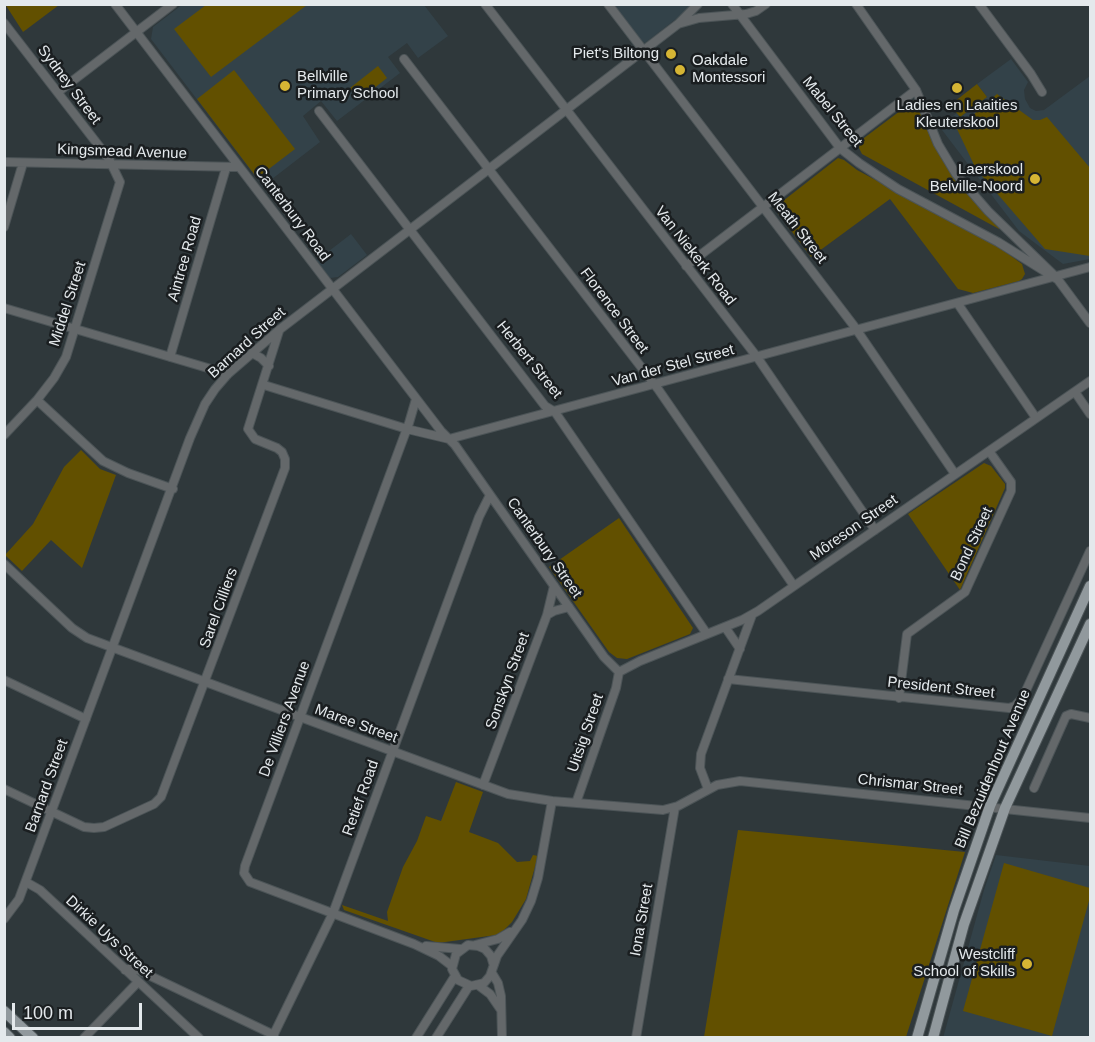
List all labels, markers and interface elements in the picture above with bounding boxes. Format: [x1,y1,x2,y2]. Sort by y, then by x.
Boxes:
street label: Sydney Street [33,42,105,128]
place label: Piet's Biltong [573,45,659,63]
marker: Piet's Biltong [664,47,678,61]
place label: Oakdale Montessori [692,52,765,87]
marker: Oakdale Montessori [673,63,687,77]
place label: Bellville Primary School [297,68,399,103]
street label: Mabel Street [798,73,866,151]
marker: Bellville Primary School [278,79,292,93]
marker: Ladies en Laaities Kleuterskool [950,81,964,95]
place label: Ladies en Laaities Kleuterskool [897,97,1017,132]
street label: Kingsmead Avenue [57,141,187,163]
place label: Laerskool Belville-Noord [930,161,1023,196]
street label: Canterbury Road [250,163,334,265]
marker: Laerskool Belville-Noord [1028,172,1042,186]
street label: Meath Street [763,189,831,267]
street label: Van Niekerk Road [651,203,739,309]
street label: Aintree Road [164,214,206,304]
street label: Middel Street [46,259,90,349]
street label: Florence Street [576,265,652,357]
street label: Barnard Street [205,304,289,382]
street label: Herbert Street [492,318,566,402]
street label: Van der Stel Street [610,341,736,391]
street label: Môreson Street [807,491,901,565]
street label: Canterbury Street [503,494,585,602]
street label: Bond Street [947,504,997,584]
street label: Sarel Cilliers [196,565,242,651]
street label: Sonskyn Street [482,630,534,732]
street label: De Villiers Avenue [256,659,314,779]
street label: President Street [887,673,995,703]
street label: Bill Bezuidenhout Avenue [951,687,1035,851]
street label: Uitsig Street [564,691,608,775]
street label: Maree Street [312,701,400,747]
street label: Barnard Street [22,737,72,835]
street label: Retief Road [339,758,383,838]
street label: Chrismar Street [857,771,963,799]
street label: Iona Street [627,882,657,958]
street label: Dirkie Uys Street [62,892,156,982]
place label: Westcliff School of Skills [913,946,1015,981]
marker: Westcliff School of Skills [1020,957,1034,971]
scale bar [15,991,146,1029]
text: 100 m [23,1003,73,1023]

